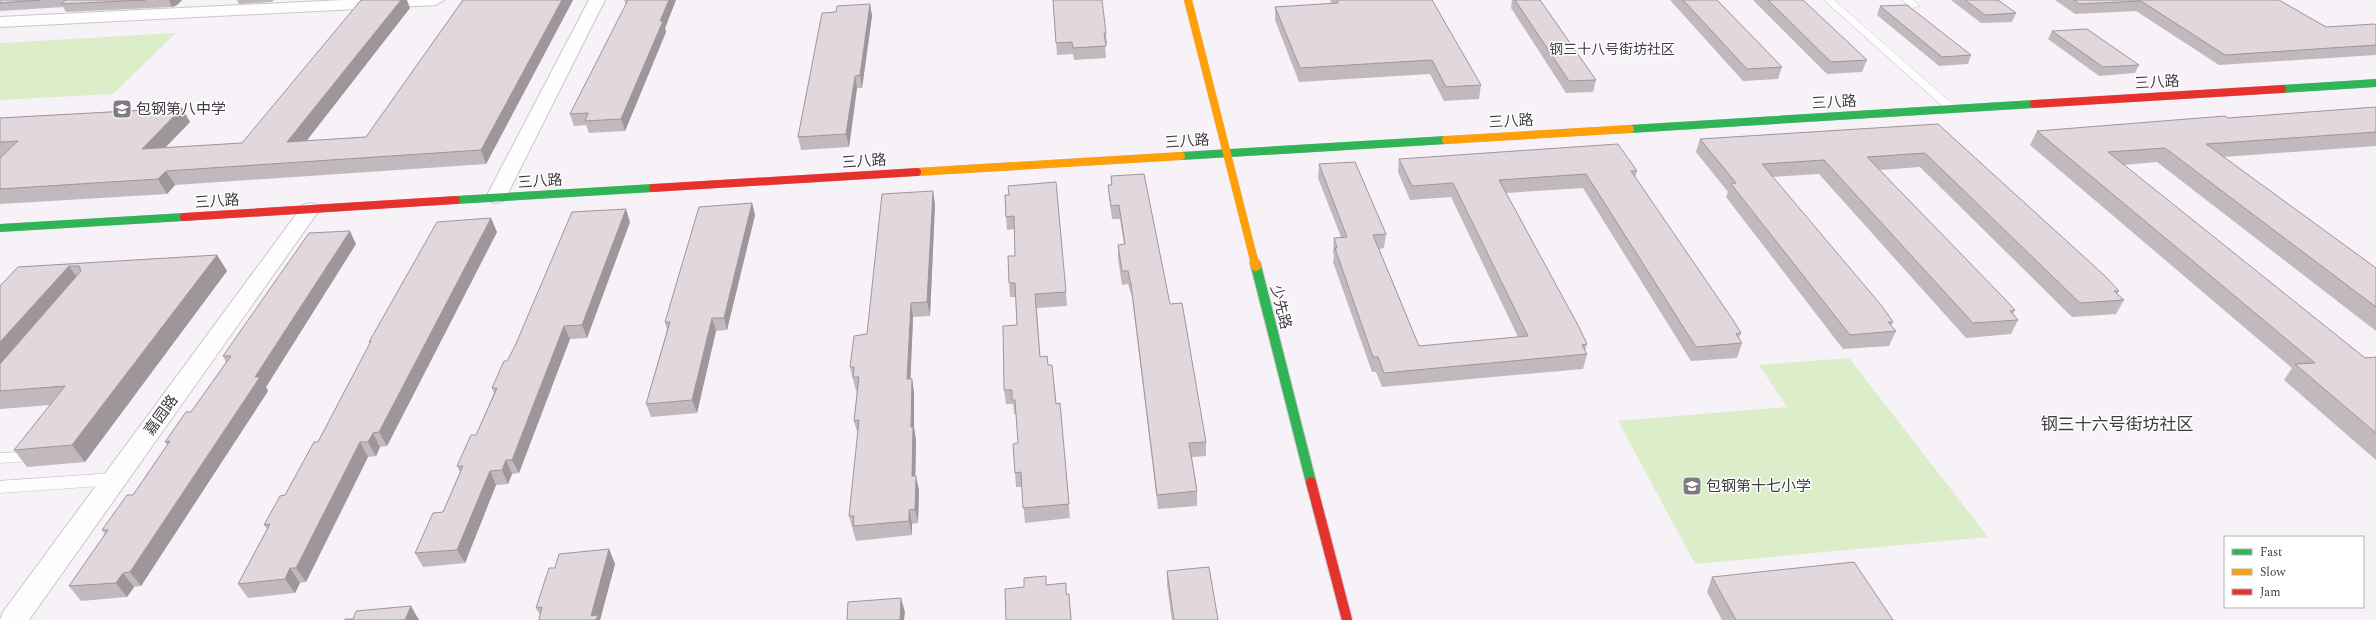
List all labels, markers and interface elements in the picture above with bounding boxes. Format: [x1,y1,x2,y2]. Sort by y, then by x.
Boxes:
district label: 钢三十八号街坊社区 [1549,39,1675,60]
street label: 三八路 [2134,70,2180,95]
street label: 三八路 [1811,90,1857,115]
school or university icon: 包钢第八中学 [111,98,133,120]
place label: 包钢第八中学 [136,98,226,121]
street label: 三八路 [1488,109,1534,134]
street label: 三八路 [1164,128,1210,155]
street label: 三八路 [841,148,887,175]
street label: 三八路 [517,168,563,195]
street label: 三八路 [194,188,240,215]
street label: 少先路 [1264,282,1297,332]
street label: 嘉园路 [139,390,184,440]
district label: 钢三十六号街坊社区 [2041,412,2194,438]
school or university icon: 包钢第十七小学 [1681,475,1703,497]
place label: 包钢第十七小学 [1706,475,1811,498]
legend [2224,536,2364,608]
text: Fast [2260,543,2282,562]
text: Slow [2260,563,2286,582]
text: Jam [2260,583,2281,602]

